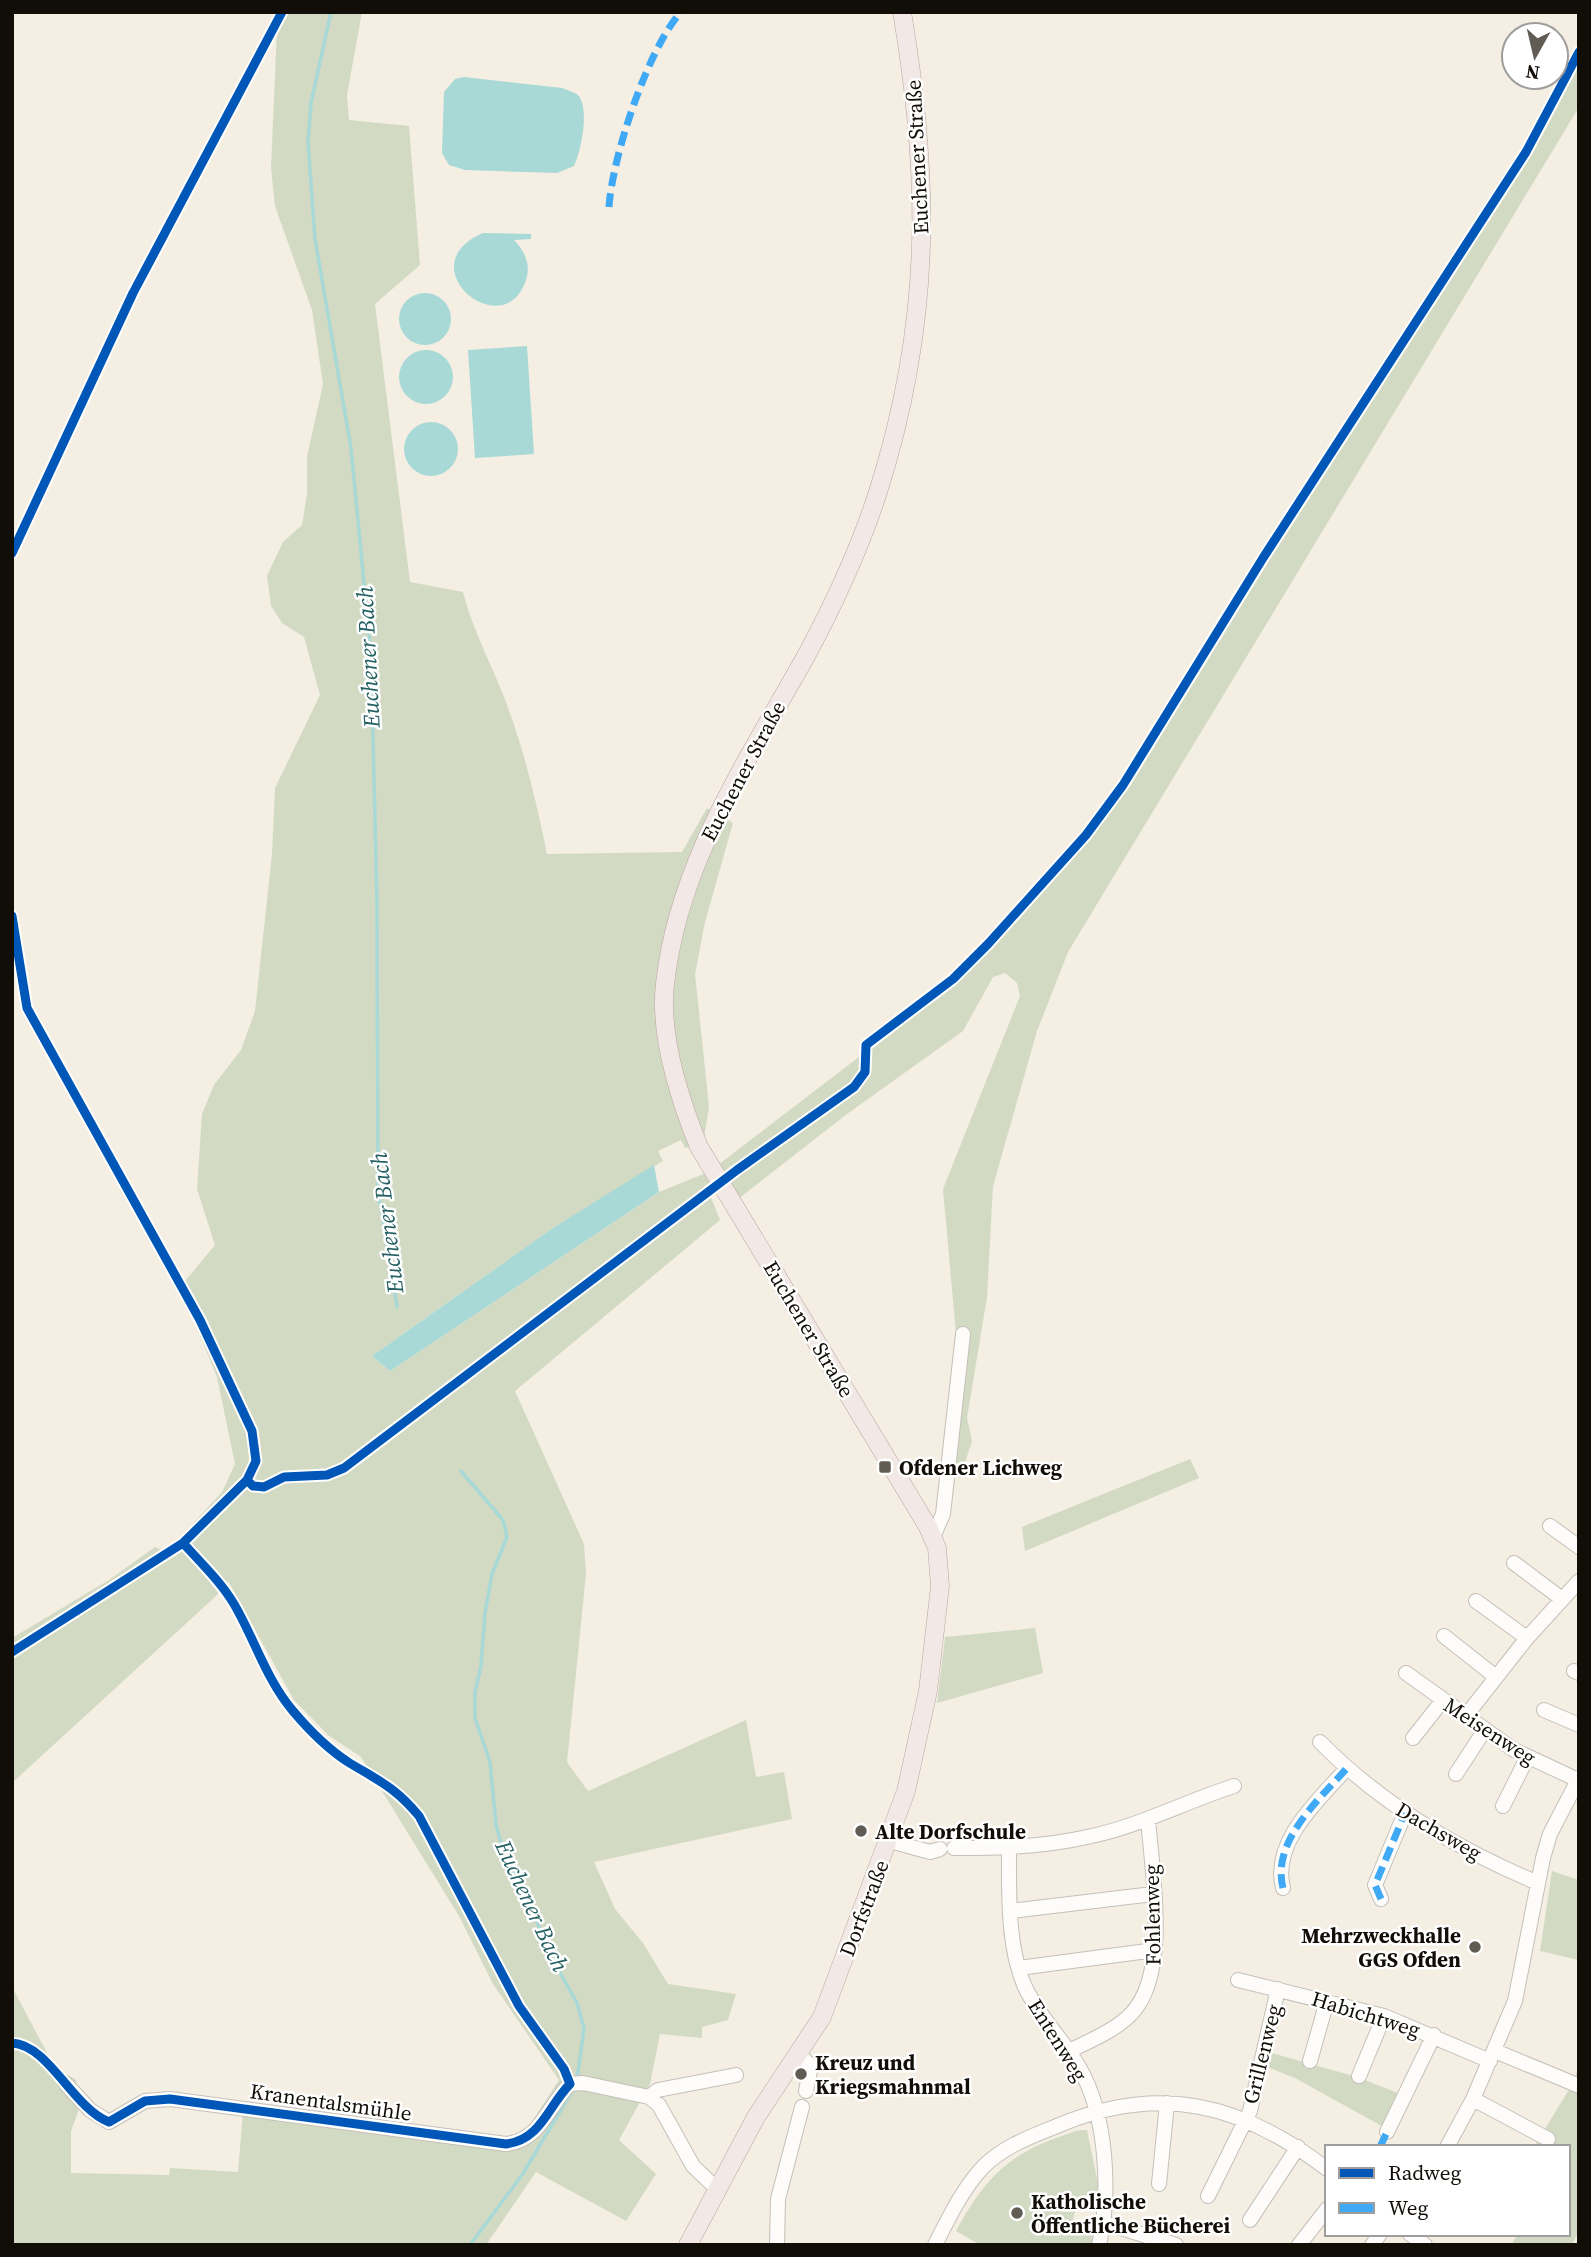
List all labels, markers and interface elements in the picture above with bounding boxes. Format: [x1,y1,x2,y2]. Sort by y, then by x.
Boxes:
north arrow [1500,21,1570,91]
text: N [1524,59,1541,87]
street label: Euchener Straße [898,79,936,235]
water label: Euchener Bach [348,585,388,730]
street label: Euchener Straße [694,696,792,846]
water label: Euchener Bach [362,1150,412,1296]
street label: Euchener Straße [757,1255,861,1403]
place label: Ofdener Lichweg [899,1453,1063,1482]
marker: Ofdener Lichweg [877,1459,893,1475]
street label: Meisenweg [1438,1690,1542,1772]
street label: Dachsweg [1391,1795,1487,1867]
place label: Alte Dorfschule [875,1817,1026,1846]
marker: Alte Dorfschule [853,1823,869,1839]
water label: Euchener Bach [487,1834,577,1977]
street label: Dorfstraße [832,1856,896,1960]
street label: Fohlenweg [1137,1864,1167,1966]
place label: Mehrzweckhalle GGS Ofden [1301,1921,1461,1974]
marker: Mehrzweckhalle GGS Ofden [1467,1939,1483,1955]
street label: Habichtweg [1308,1984,1424,2044]
street label: Entenweg [1021,1993,1095,2087]
street label: Grillenweg [1236,2001,1288,2107]
place label: Kreuz und Kriegsmahnmal [815,2048,971,2101]
marker: Kreuz und Kriegsmahnmal [793,2066,809,2082]
street label: Kranentalsmühle [248,2076,414,2128]
legend [1325,2145,1570,2236]
text: Radweg [1388,2158,1461,2187]
place label: Katholische Öffentliche Bücherei [1031,2187,1231,2240]
text: Weg [1388,2193,1428,2222]
marker: Katholische Öffentliche Bücherei [1009,2205,1025,2221]

